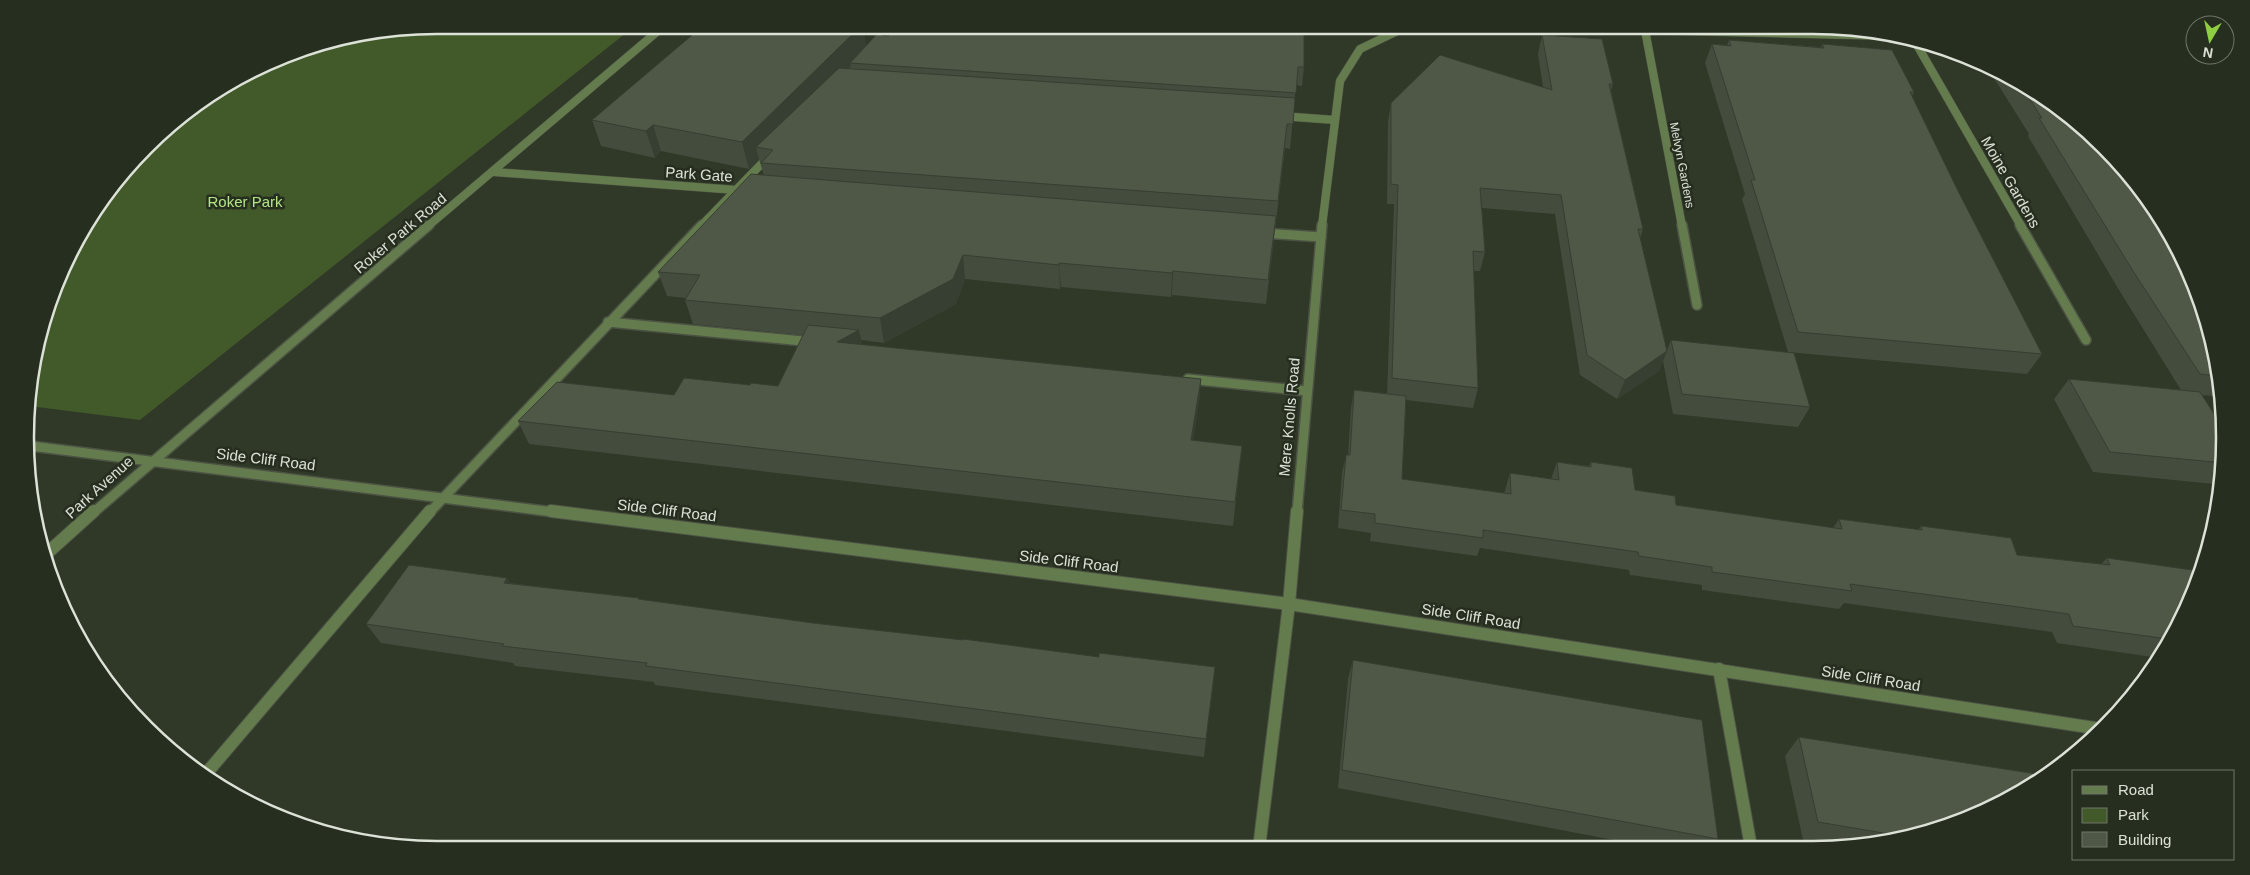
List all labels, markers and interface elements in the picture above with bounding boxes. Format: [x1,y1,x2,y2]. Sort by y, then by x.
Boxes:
north arrow [2185,15,2235,65]
text: N [2202,44,2214,62]
street label: Melvyn Gardens [1667,121,1697,209]
street label: Moine Gardens [1978,133,2044,231]
street label: Park Gate [665,163,733,185]
street label: Roker Park Road [350,190,450,276]
park label: Roker Park [207,193,283,210]
street label: Mere Knolls Road [1275,357,1303,477]
street label: Side Cliff Road [215,444,317,474]
street label: Park Avenue [62,452,136,522]
street label: Side Cliff Road [616,495,718,525]
street label: Side Cliff Road [1018,546,1120,576]
street label: Side Cliff Road [1420,600,1522,632]
street label: Side Cliff Road [1820,662,1922,694]
legend [2072,770,2235,860]
text: Road [2118,781,2154,798]
text: Park [2118,806,2149,823]
text: Building [2118,831,2171,848]

